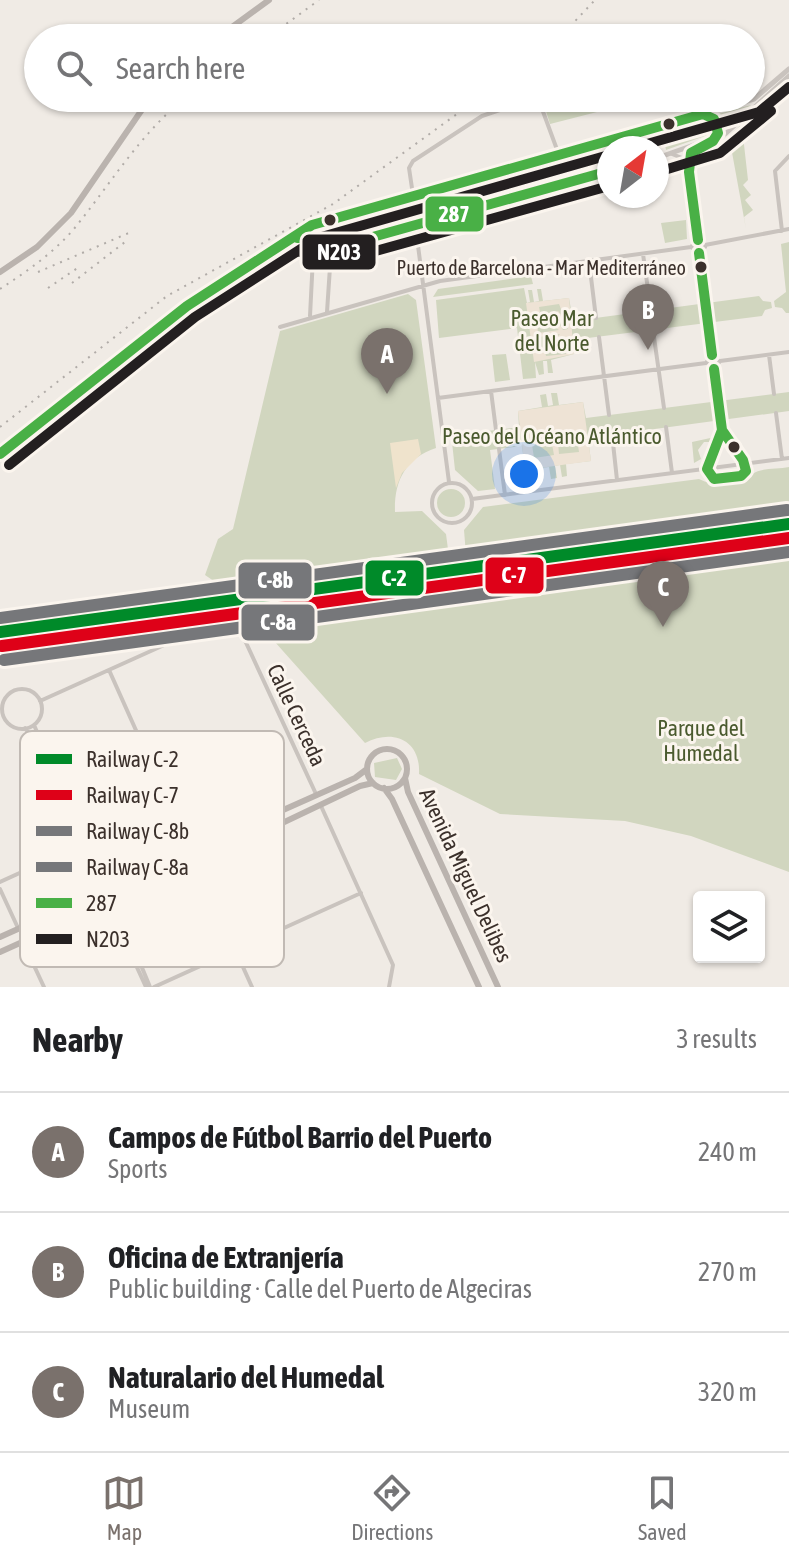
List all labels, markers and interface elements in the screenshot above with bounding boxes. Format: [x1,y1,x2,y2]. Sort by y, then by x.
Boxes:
search box [24,24,765,112]
icon: search [52,46,96,90]
text: Search here [116,51,245,85]
unlabelled marker [661,116,677,132]
north arrow [597,136,669,208]
line badge: 287 [424,195,485,233]
text: 287 [438,201,470,227]
unlabelled marker [322,212,338,228]
line badge: N203 [301,233,377,271]
text: N203 [317,239,361,265]
place label: Puerto de Barcelona - Mar Mediterráneo [396,256,686,279]
marker: Puerto de Barcelona - Mar Mediterráneo [693,259,709,275]
pin: B [622,284,674,350]
park label: Paseo Mar del Norte [510,305,594,356]
pin: A [361,328,413,394]
park label: Paseo del Océano Atlántico [442,423,662,449]
unlabelled marker [726,439,742,455]
your location [504,454,544,494]
line badge: C-7 [484,556,545,595]
line badge: C-2 [364,559,425,597]
line badge: C-8b [237,561,313,600]
pin: C [637,561,689,627]
text: C-7 [501,562,527,588]
text: C-2 [381,565,407,591]
text: C-8b [257,567,293,593]
line badge: C-8a [240,603,316,642]
text: C-8a [260,609,296,635]
street label: Calle Cerceda [262,660,332,770]
park label: Parque del Humedal [657,715,745,766]
legend [20,731,284,967]
text: Railway C-2 [86,746,179,772]
text: Railway C-7 [86,782,179,808]
street label: Avenida Miguel Delibes [414,784,518,966]
text: Railway C-8b [86,818,189,844]
text: Railway C-8a [86,854,189,880]
text: 287 [86,890,117,916]
map controls [693,891,765,963]
button: layers [693,891,765,963]
text: N203 [86,926,130,952]
text: Nearby [32,1020,123,1059]
text: 3 results [676,1024,757,1054]
text: Campos de Fútbol Barrio del Puerto [108,1120,492,1154]
text: A [52,1137,64,1167]
text: 240 m [698,1137,757,1167]
text: Sports [108,1154,168,1184]
text: Oficina de Extranjería [108,1240,344,1274]
text: B [52,1257,64,1287]
text: 270 m [698,1257,757,1287]
text: Public building · Calle del Puerto de Algeciras [108,1274,532,1304]
text: Naturalario del Humedal [108,1360,384,1394]
text: C [52,1377,64,1407]
text: 320 m [698,1377,757,1407]
text: Museum [108,1394,190,1424]
tab: Map [102,1471,146,1545]
tab: Directions [351,1471,433,1545]
tab: Saved [638,1471,687,1545]

